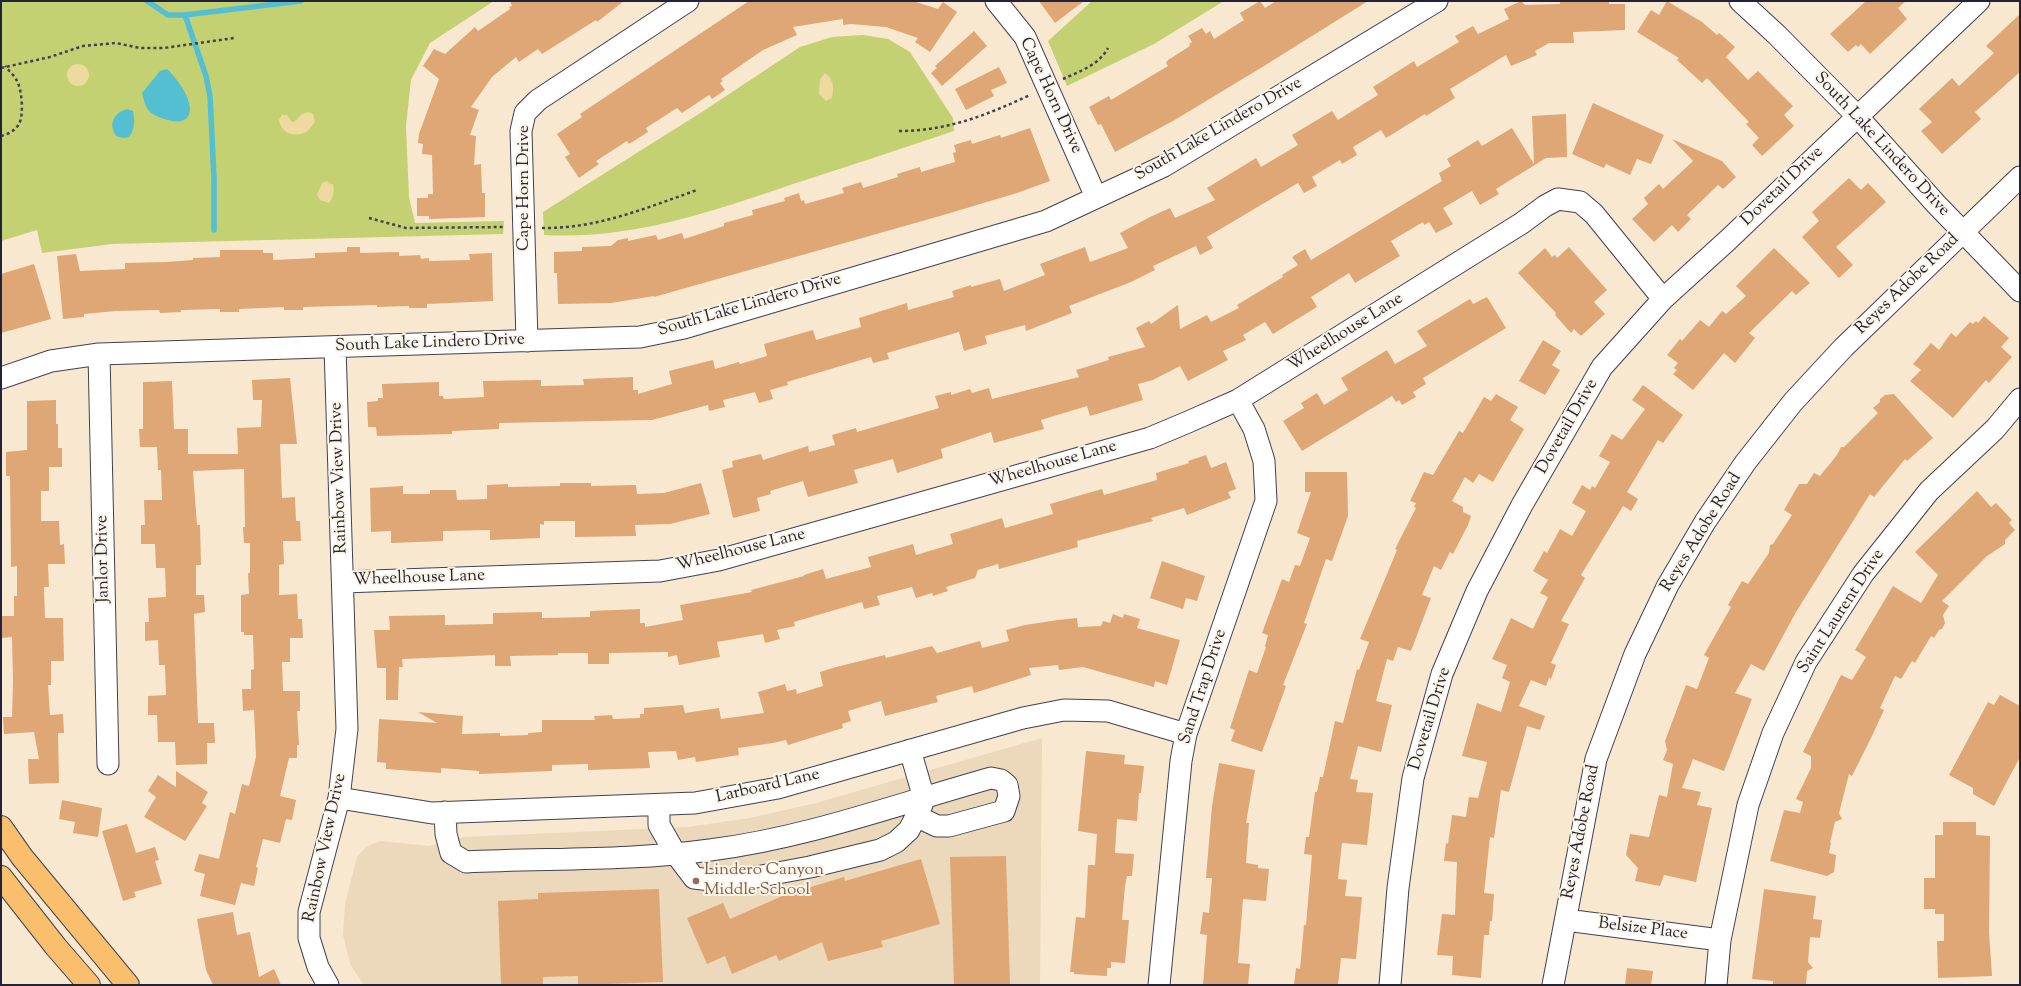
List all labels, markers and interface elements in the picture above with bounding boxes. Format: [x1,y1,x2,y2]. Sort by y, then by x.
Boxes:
street label: Cape Horn Drive [1014,35,1086,157]
street label: South Lake Lindero Drive [1809,69,1953,221]
street label: South Lake Lindero Drive [1132,74,1306,186]
street label: Cape Horn Drive [515,125,535,251]
street label: Dovetail Drive [1738,143,1828,231]
street label: Reyes Adobe Road [1852,230,1964,340]
street label: South Lake Lindero Drive [656,270,844,342]
street label: Wheelhouse Lane [1285,289,1407,377]
street label: South Lake Lindero Drive [335,330,525,358]
street label: Dovetail Drive [1533,376,1603,478]
street label: Rainbow View Drive [327,402,353,554]
street label: Wheelhouse Lane [987,437,1119,493]
street label: Reyes Adobe Road [1657,470,1747,596]
street label: Janlor Drive [93,515,115,603]
street label: Wheelhouse Lane [674,525,808,577]
street label: Saint Laurent Drive [1794,546,1890,678]
street label: Wheelhouse Lane [353,566,485,592]
street label: Sand Trap Drive [1176,627,1232,747]
street label: Dovetail Drive [1406,665,1456,773]
street label: Reyes Adobe Road [1559,763,1605,901]
street label: Larboard Lane [714,765,822,809]
street label: Rainbow View Drive [300,772,352,924]
place label: Lindero Canyon Middle School [704,861,824,901]
marker: Lindero Canyon Middle School [691,876,701,886]
street label: Belsize Place [1597,914,1689,946]

